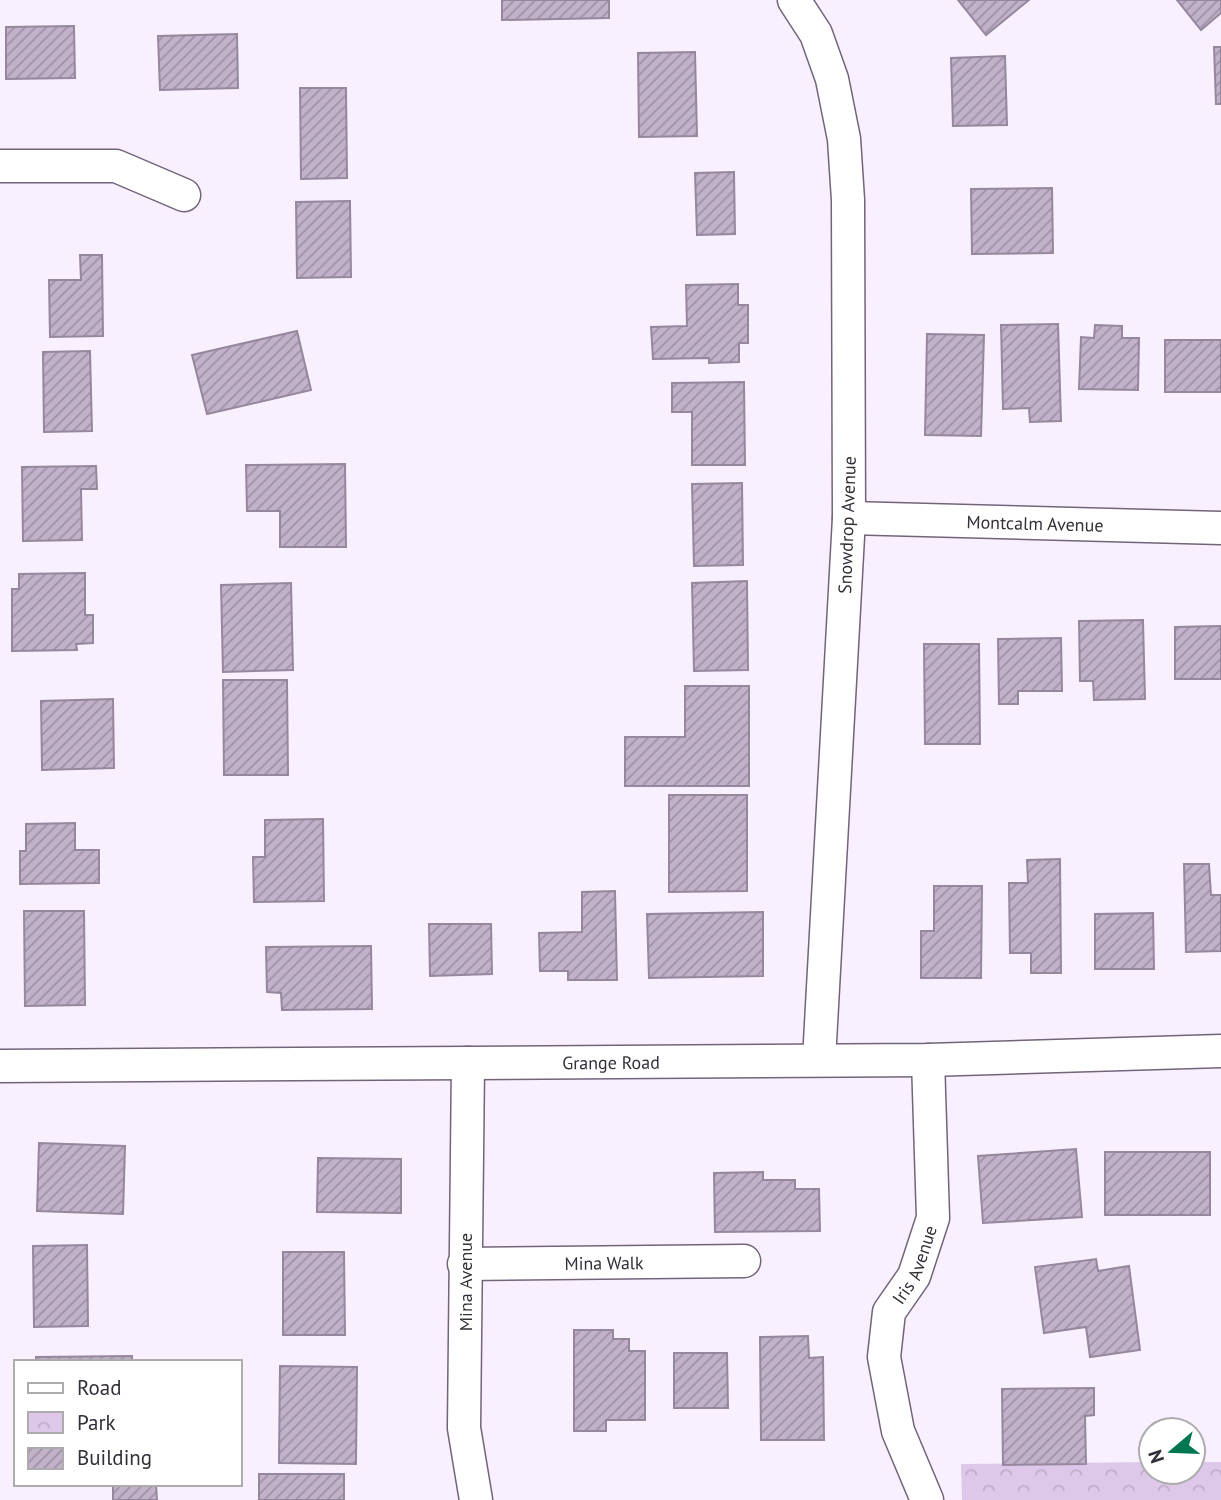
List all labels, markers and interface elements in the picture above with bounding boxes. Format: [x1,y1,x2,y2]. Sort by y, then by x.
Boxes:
street label: Snowdrop Avenue [833,456,861,594]
street label: Montcalm Avenue [966,510,1104,536]
street label: Grange Road [562,1050,660,1074]
street label: Iris Avenue [887,1222,941,1308]
street label: Mina Avenue [454,1233,477,1331]
street label: Mina Walk [564,1251,644,1274]
legend [14,1360,242,1486]
text: Road [77,1374,121,1401]
text: Park [77,1409,116,1436]
north arrow [1137,1416,1207,1486]
text: Building [77,1444,152,1471]
text: N [1143,1447,1169,1466]

